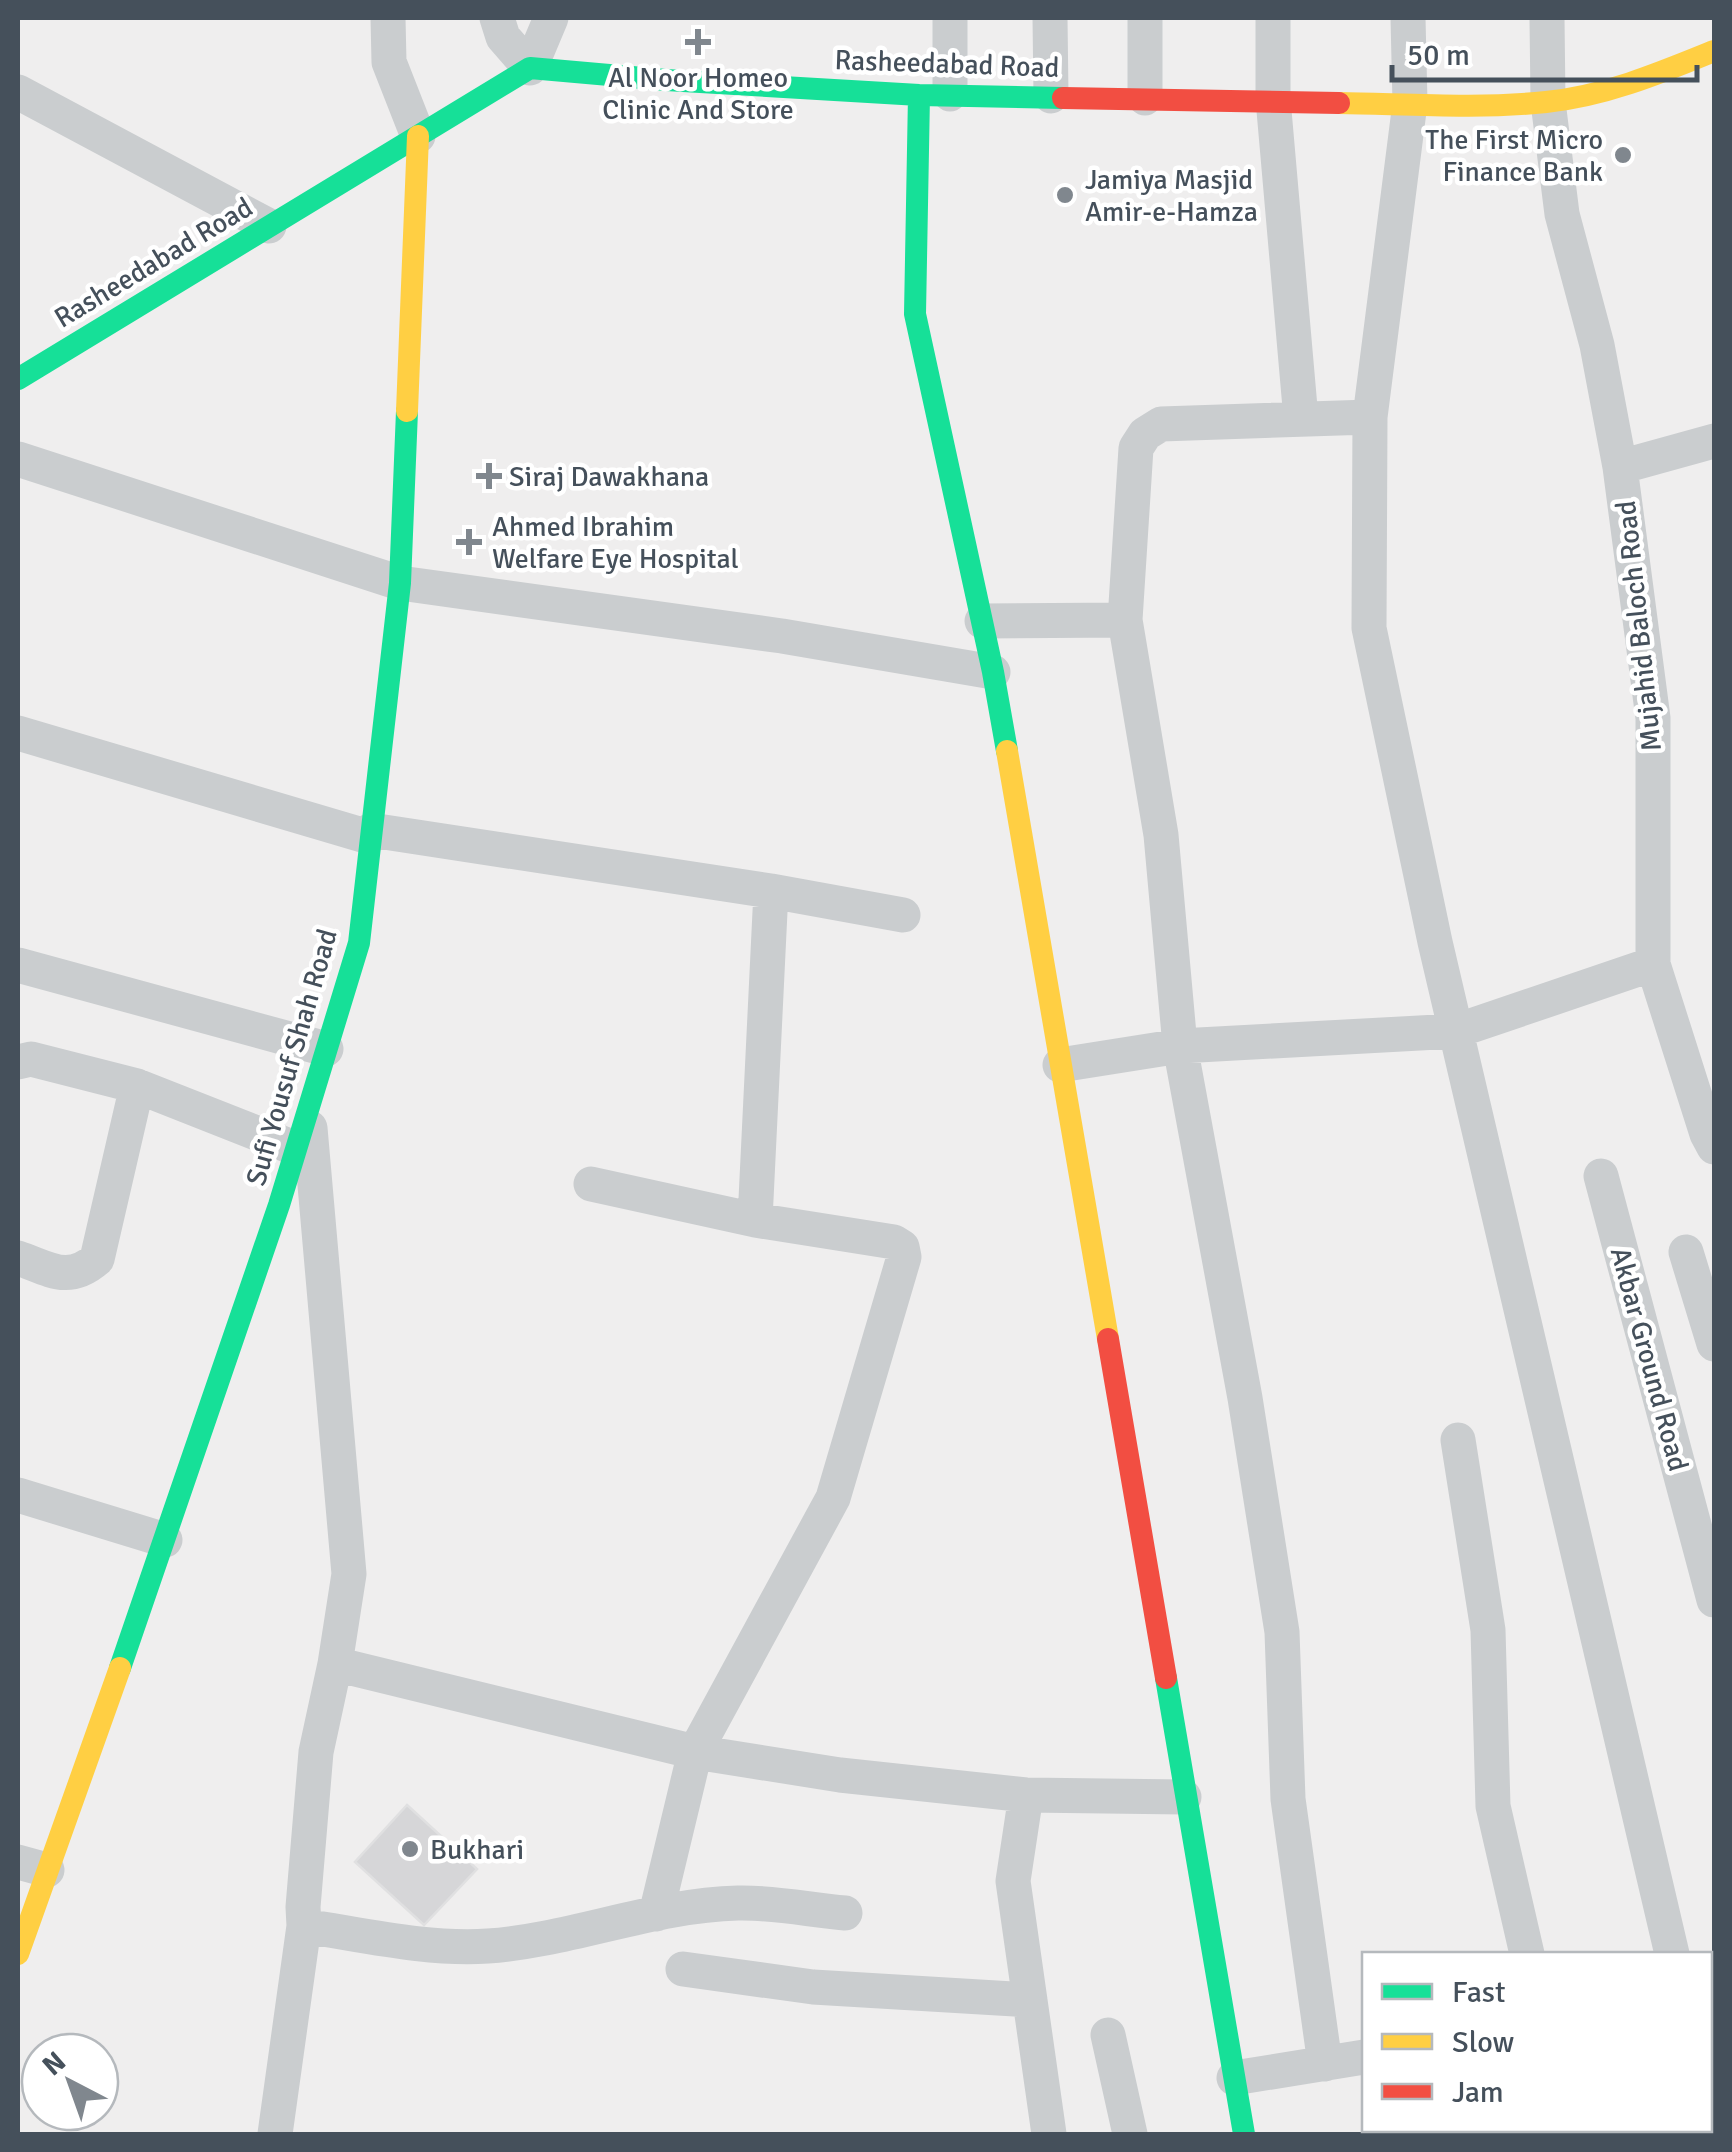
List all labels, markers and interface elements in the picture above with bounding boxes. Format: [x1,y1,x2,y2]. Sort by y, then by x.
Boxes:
scale bar [1392,20,1697,82]
marker: Al Noor Homeo Clinic And Store [685,29,711,55]
text: 50 m [1407,37,1470,74]
street label: Rasheedabad Road [834,43,1060,85]
place label: Al Noor Homeo Clinic And Store [602,61,794,127]
place label: The First Micro Finance Bank [1425,123,1603,189]
marker: The First Micro Finance Bank [1612,144,1634,166]
place label: Jamiya Masjid Amir-e-Hamza [1085,163,1258,229]
marker: Jamiya Masjid Amir-e-Hamza [1054,184,1076,206]
street label: Rasheedabad Road [48,190,259,335]
place label: Siraj Dawakhana [509,460,709,494]
marker: Siraj Dawakhana [478,465,500,487]
street label: Mujahid Baloch Road [1609,499,1669,753]
place label: Ahmed Ibrahim Welfare Eye Hospital [492,510,739,576]
marker: Ahmed Ibrahim Welfare Eye Hospital [456,529,482,555]
street label: Sufi Yousuf Shah Road [239,925,345,1189]
street label: Akbar Ground Road [1603,1244,1695,1475]
place label: Bukhari [430,1833,524,1867]
marker: Bukhari [399,1838,421,1860]
legend [1362,1952,1712,2132]
text: Fast [1452,1974,1505,2011]
text: Slow [1452,2024,1514,2061]
north arrow [20,2032,120,2132]
text: N [36,2045,73,2083]
text: Jam [1452,2074,1504,2111]

